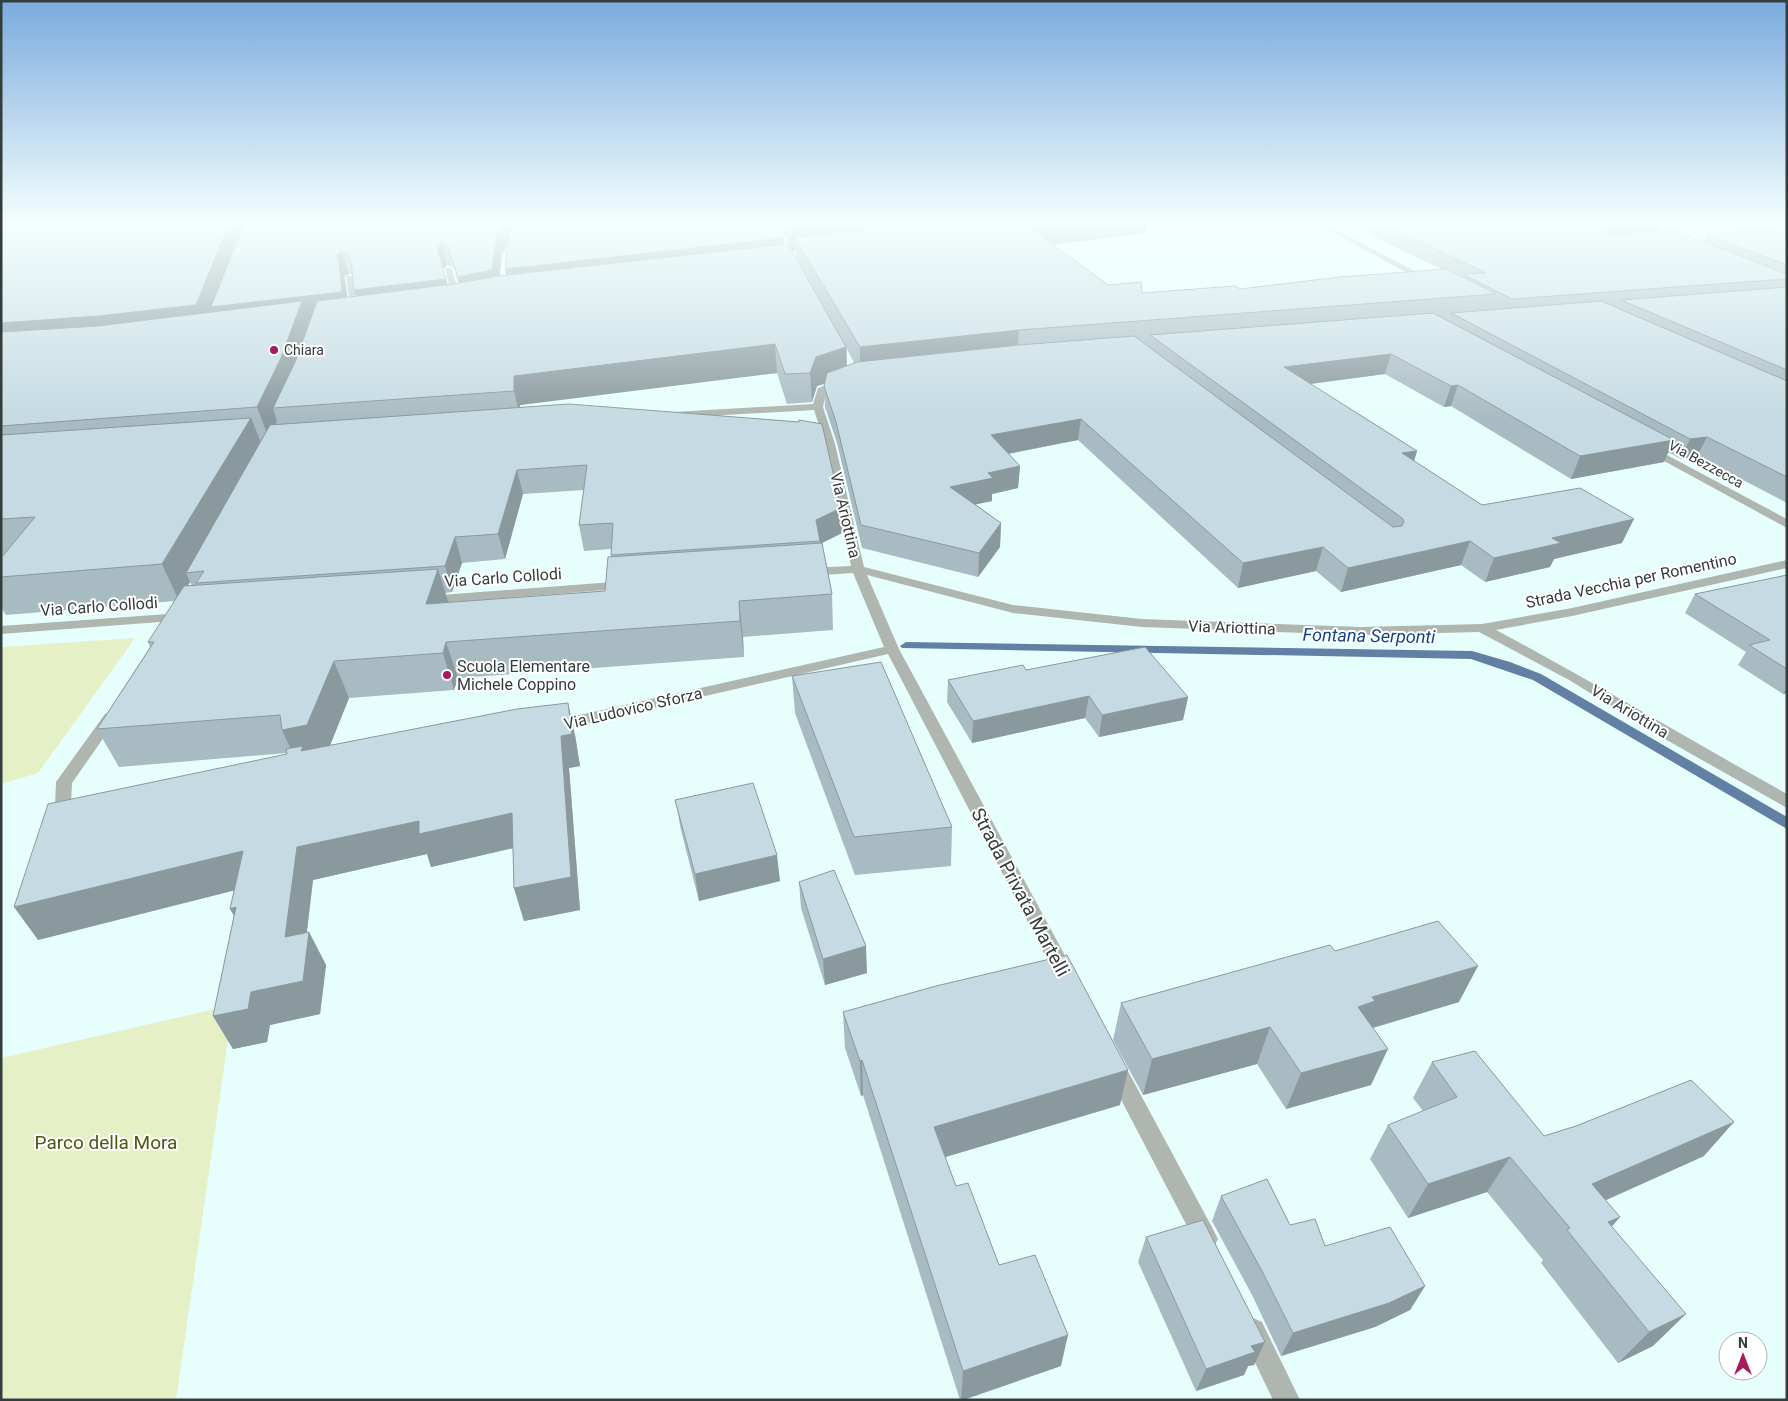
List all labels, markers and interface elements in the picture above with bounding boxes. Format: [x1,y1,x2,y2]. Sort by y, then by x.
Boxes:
place label: Chiara [284,342,324,358]
marker: Chiara [268,344,280,356]
street label: Via Bezzecca [1666,437,1746,491]
street label: Via Ariottina [826,470,865,560]
street label: Strada Vecchia per Romentino [1524,549,1738,612]
street label: Via Carlo Collodi [444,564,562,591]
street label: Via Carlo Collodi [40,593,158,620]
street label: Via Ariottina [1188,616,1276,639]
water label: Fontana Serponti [1302,624,1436,647]
place label: Scuola Elementare Michele Coppino [457,657,590,694]
marker: Scuola Elementare Michele Coppino [441,669,453,681]
street label: Via Ariottina [1587,681,1672,742]
street label: Via Ludovico Sforza [562,683,704,734]
street label: Strada Privata Martelli [966,804,1075,980]
park label: Parco della Mora [35,1131,177,1154]
north arrow [1718,1331,1768,1381]
text: N [1738,1335,1748,1351]

